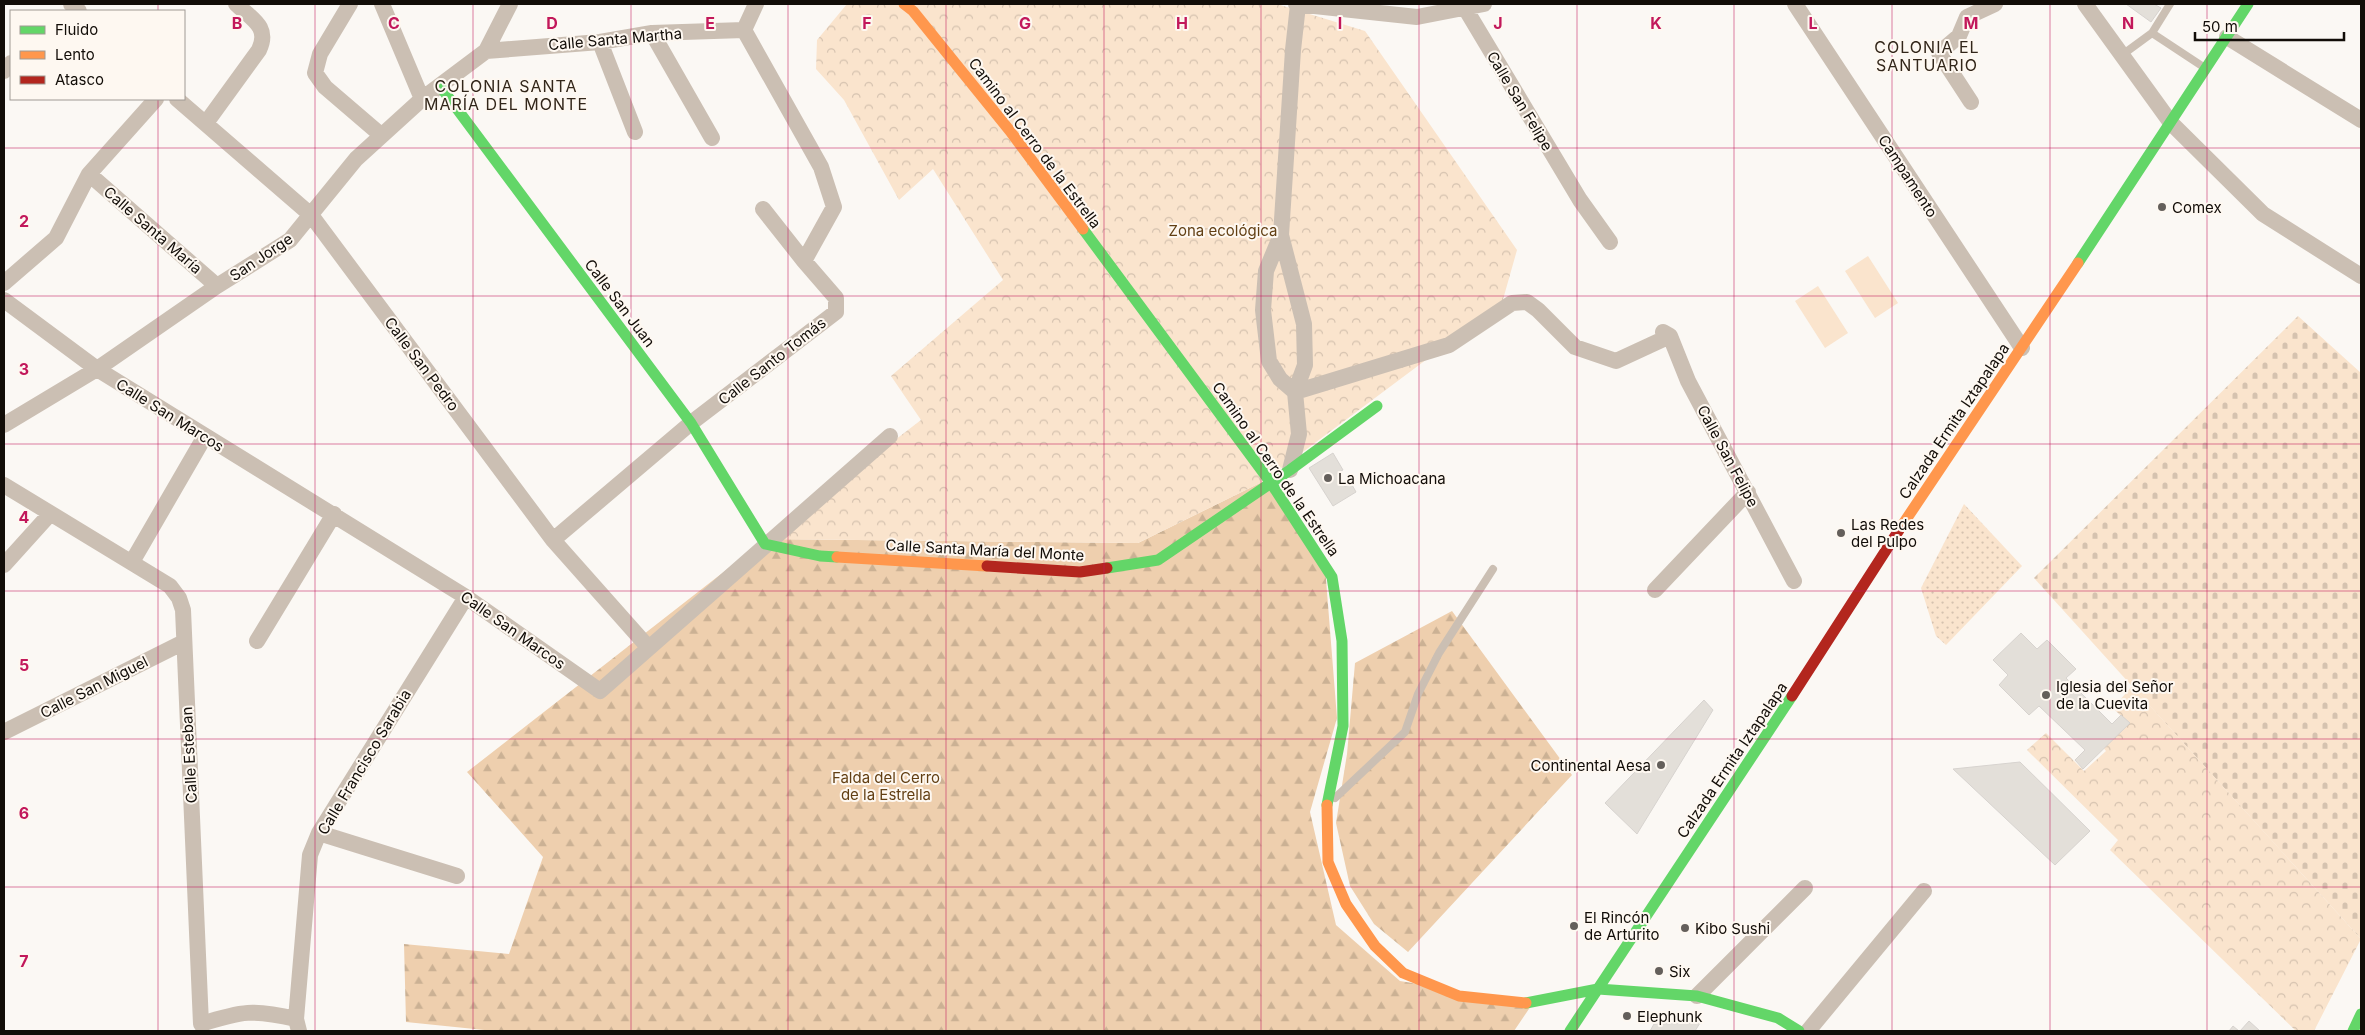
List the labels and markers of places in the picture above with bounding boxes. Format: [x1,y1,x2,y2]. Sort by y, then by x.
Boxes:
place label: Comex [2172,198,2222,217]
marker: Comex [2156,201,2168,213]
place label: La Michoacana [1338,469,1446,488]
marker: La Michoacana [1322,472,1334,484]
place label: Las Redes del Pulpo [1851,515,1924,551]
marker: Las Redes del Pulpo [1835,527,1847,539]
place label: Iglesia del Señor de la Cuevita [2056,677,2174,713]
marker: Iglesia del Señor de la Cuevita [2040,689,2052,701]
place label: Continental Aesa [1530,756,1651,775]
marker: Continental Aesa [1655,759,1667,771]
place label: El Rincón de Arturito [1584,908,1659,944]
place label: Kibo Sushi [1695,919,1770,938]
marker: El Rincón de Arturito [1568,920,1580,932]
marker: Kibo Sushi [1679,922,1691,934]
place label: Six [1669,962,1690,981]
marker: Six [1653,965,1665,977]
place label: Elephunk [1637,1007,1703,1026]
marker: Elephunk [1621,1010,1633,1022]

